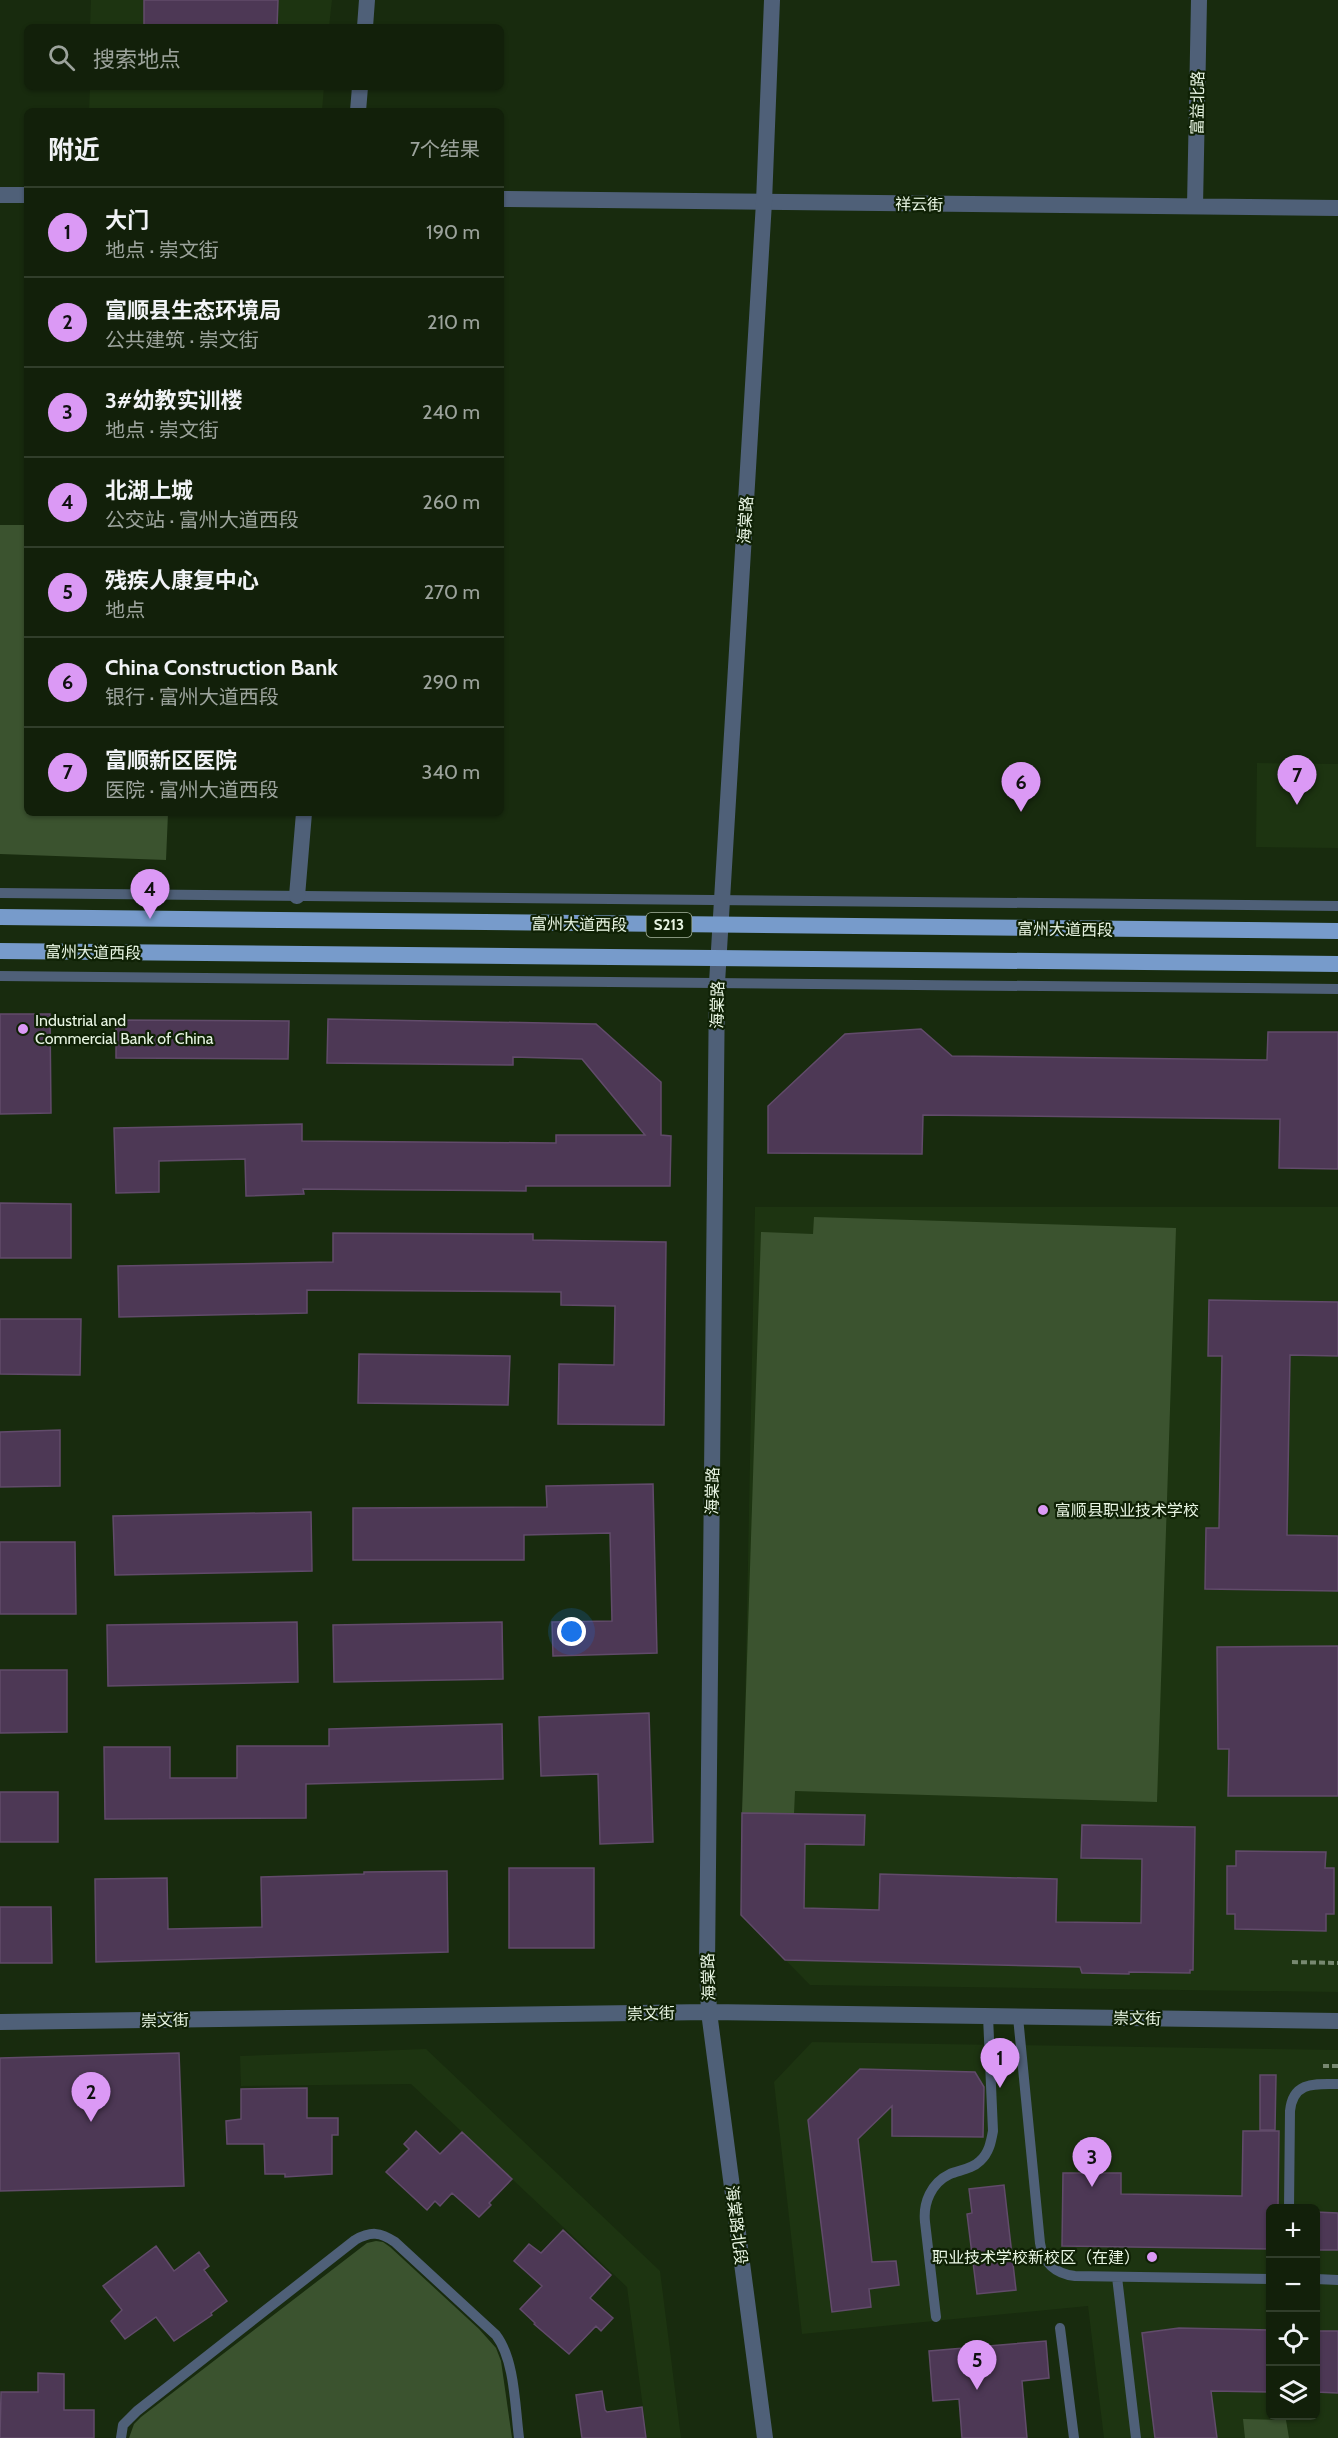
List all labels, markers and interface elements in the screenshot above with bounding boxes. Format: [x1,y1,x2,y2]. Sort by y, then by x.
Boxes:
search box [24,24,504,90]
icon: search [45,41,78,74]
text: 搜索地点 [93,46,181,73]
street label: 富益北路 [1187,71,1208,135]
text: 附近 [48,134,100,166]
text: 7个结果 [410,137,480,161]
street label: 祥云街 [895,195,943,214]
text: 大门 [105,207,149,234]
text: 1 [64,220,71,244]
text: 190 m [426,220,480,244]
text: 地点 · 崇文街 [105,238,219,262]
text: 富顺县生态环境局 [105,297,281,324]
text: 2 [62,310,73,334]
text: 210 m [427,310,480,334]
text: 公共建筑 · 崇文街 [105,328,259,352]
text: 3#幼教实训楼 [105,387,242,414]
text: 3 [62,400,73,424]
text: 240 m [422,400,480,424]
text: 地点 · 崇文街 [105,418,219,442]
text: 北湖上城 [105,477,193,504]
text: 4 [61,490,74,514]
text: 260 m [422,490,480,514]
street label: 海棠路 [735,496,756,544]
text: 公交站 · 富州大道西段 [105,508,299,532]
text: 残疾人康复中心 [105,567,259,594]
text: 5 [62,580,73,604]
text: 270 m [424,580,480,604]
text: 地点 [105,598,145,622]
text: China Construction Bank [105,654,338,681]
text: 6 [62,670,73,694]
text: 290 m [422,670,480,694]
text: 银行 · 富州大道西段 [105,685,279,709]
text: 富顺新区医院 [105,747,237,774]
pin: 7 [1278,756,1316,805]
text: 7 [62,760,73,784]
text: 340 m [422,760,480,784]
pin: 6 [1002,762,1040,812]
text: 医院 · 富州大道西段 [105,778,279,802]
pin: 4 [130,870,170,919]
road number: S213 [646,913,692,937]
street label: 富州大道西段 [531,914,627,935]
street label: 富州大道西段 [1017,919,1113,940]
street label: 富州大道西段 [45,942,141,963]
street label: 海棠路 [708,981,727,1029]
place label: Industrial and Commercial Bank of China [35,1011,214,1048]
marker: Industrial and Commercial Bank of China [16,1022,30,1036]
street label: 海棠路 [703,1467,722,1515]
place label: 富顺县职业技术学校 [1055,1501,1199,1520]
marker: 富顺县职业技术学校 [1036,1503,1050,1517]
your location [557,1617,586,1646]
street label: 海棠路 [698,1953,719,2001]
street label: 崇文街 [627,2004,675,2023]
street label: 崇文街 [1113,2009,1161,2028]
street label: 崇文街 [141,2011,189,2030]
pin: 1 [980,2038,1020,2088]
pin: 2 [72,2072,110,2122]
pin: 3 [1072,2138,1112,2187]
street label: 海棠路北段 [722,2184,751,2266]
map controls [1266,2204,1320,2420]
button: + [1266,2204,1320,2258]
place label: 职业技术学校新校区（在建） [932,2248,1140,2267]
marker: 职业技术学校新校区（在建） [1145,2250,1159,2264]
button: − [1266,2258,1320,2312]
button: locate [1266,2312,1320,2366]
pin: 5 [958,2340,996,2390]
button: layers [1266,2366,1320,2420]

